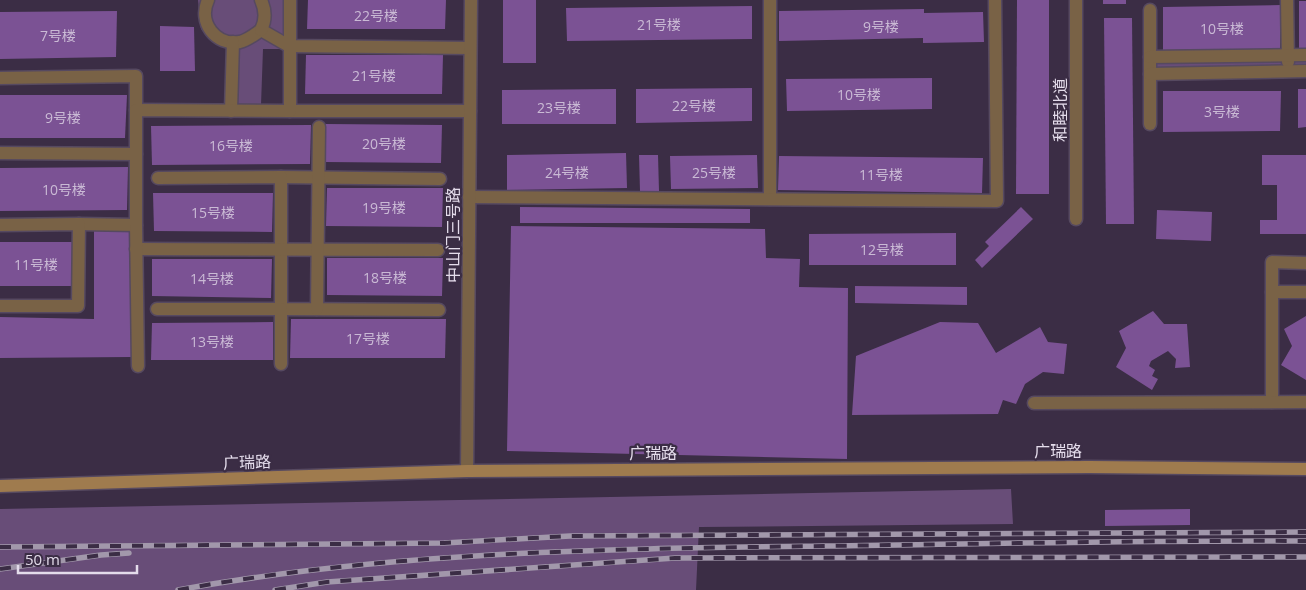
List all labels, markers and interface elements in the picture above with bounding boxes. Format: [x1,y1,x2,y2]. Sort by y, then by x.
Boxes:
house number: 22号楼 [354,6,398,25]
house number: 21号楼 [637,15,681,34]
house number: 9号楼 [863,17,899,36]
house number: 10号楼 [1200,19,1244,38]
house number: 7号楼 [40,26,76,45]
house number: 21号楼 [352,66,396,85]
street label: 和睦北道 [1049,78,1071,142]
house number: 10号楼 [837,85,881,104]
house number: 22号楼 [672,96,716,115]
house number: 23号楼 [537,98,581,117]
house number: 3号楼 [1204,102,1240,121]
house number: 9号楼 [45,108,81,127]
house number: 20号楼 [362,134,406,153]
house number: 16号楼 [209,136,253,155]
house number: 24号楼 [545,163,589,182]
house number: 25号楼 [692,163,736,182]
house number: 11号楼 [859,165,903,184]
house number: 10号楼 [42,180,86,199]
street label: 中山门三号路 [442,187,464,283]
house number: 19号楼 [362,198,406,217]
house number: 15号楼 [191,203,235,222]
house number: 12号楼 [860,240,904,259]
house number: 11号楼 [14,255,58,274]
house number: 18号楼 [363,268,407,287]
house number: 14号楼 [190,269,234,288]
house number: 17号楼 [346,329,390,348]
house number: 13号楼 [190,332,234,351]
street label: 广瑞路 [1034,440,1082,462]
street label: 广瑞路 [629,442,677,464]
street label: 广瑞路 [223,450,271,474]
scale bar [18,542,136,574]
text: 50 m [25,549,60,569]

